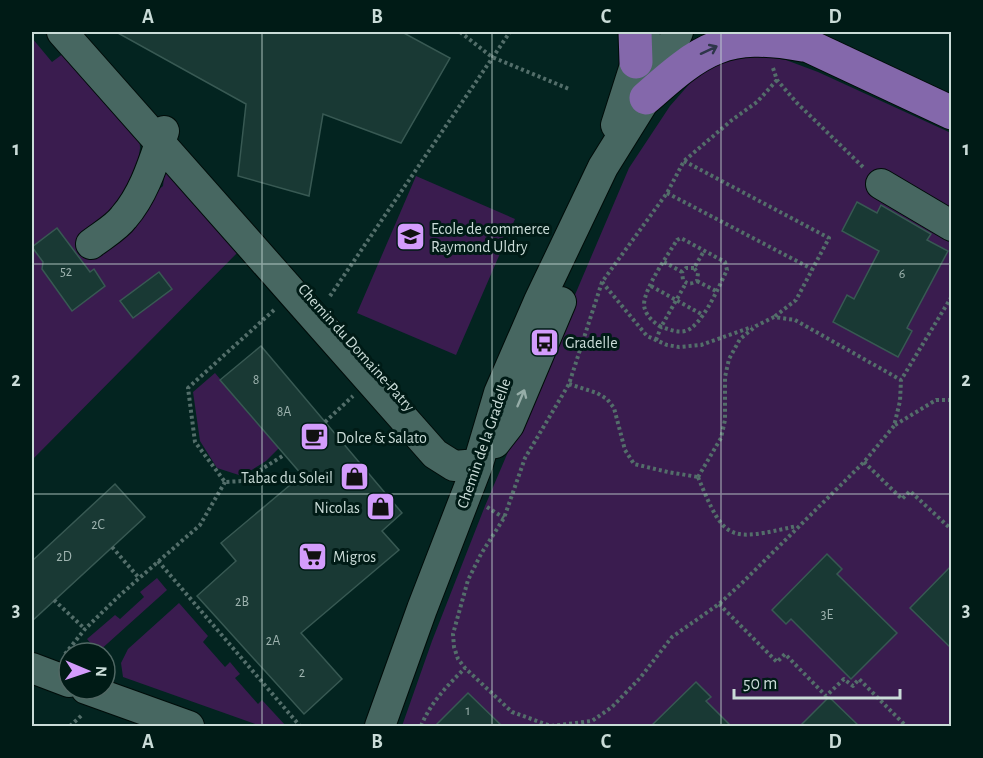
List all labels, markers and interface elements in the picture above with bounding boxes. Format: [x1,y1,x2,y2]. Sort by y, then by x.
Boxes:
text: A [142,7,154,27]
text: B [371,7,383,27]
text: C [601,7,612,27]
text: D [828,7,842,27]
one-way arrow [699,44,717,55]
text: 1 [12,139,20,159]
text: 1 [962,139,970,159]
school or university icon: Ecole de commerce Raymond Uldry [394,221,426,253]
place label: Ecole de commerce Raymond Uldry [431,221,550,256]
house number: 52 [60,265,72,279]
house number: 6 [899,267,905,281]
street label: Chemin du Domaine-Patry [294,281,418,415]
bus stop icon: Gradelle [528,326,560,358]
place label: Gradelle [565,335,618,351]
text: 2 [11,370,21,390]
text: 2 [961,370,971,390]
house number: 8 [253,373,259,387]
street label: Chemin de la Gradelle [454,376,514,510]
one-way arrow [516,389,527,407]
house number: 8A [277,405,291,419]
cafe icon: Dolce & Salato [299,421,331,453]
place label: Dolce & Salato [336,430,427,446]
shop icon: Tabac du Soleil [338,461,370,493]
place label: Tabac du Soleil [241,470,333,486]
shop icon: Nicolas [365,491,397,523]
place label: Nicolas [314,500,360,516]
house number: 2C [91,518,105,532]
supermarket icon: Migros [296,540,328,572]
place label: Migros [333,549,376,565]
house number: 2D [56,550,72,564]
house number: 2B [235,595,249,609]
text: 3 [12,600,20,620]
text: 3 [962,600,970,620]
house number: 3E [821,608,834,622]
house number: 2A [266,634,280,648]
north arrow [57,641,117,701]
scale bar [734,662,900,700]
text: N [93,666,109,677]
house number: 2 [299,666,305,680]
text: 50 m [743,675,777,693]
house number: 1 [466,704,470,718]
text: A [142,732,154,752]
text: B [371,732,383,752]
text: C [601,732,612,752]
text: D [828,732,842,752]

